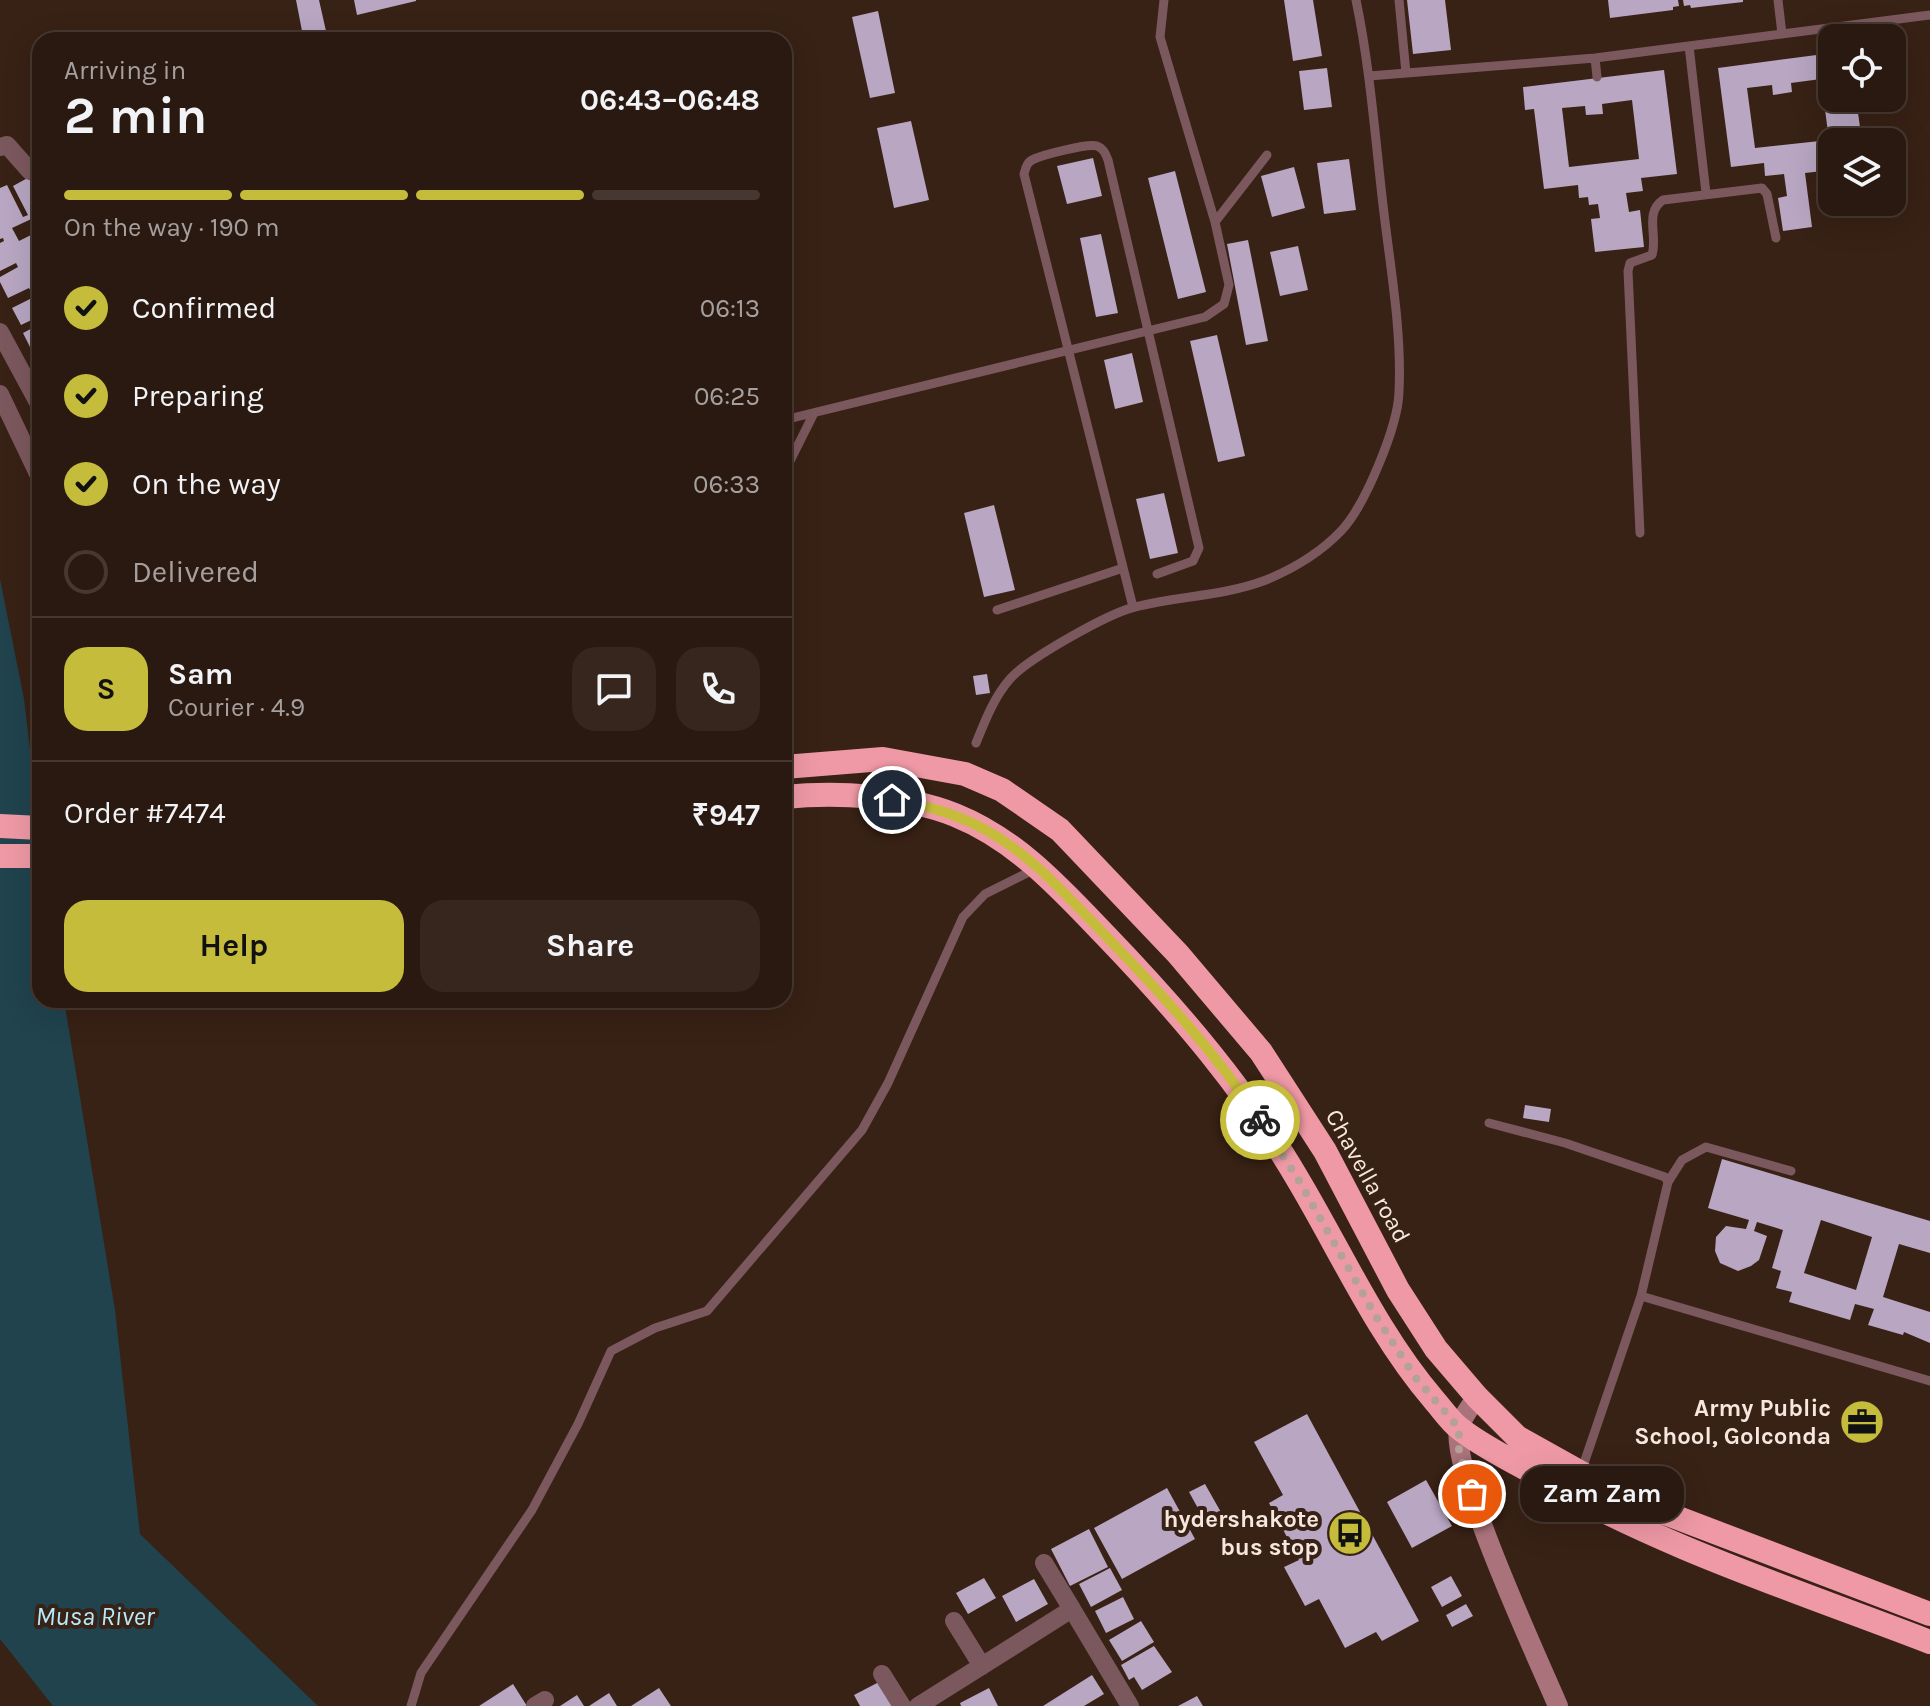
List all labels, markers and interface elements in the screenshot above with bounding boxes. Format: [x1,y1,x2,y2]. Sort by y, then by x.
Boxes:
map controls [1818,24,1906,216]
button: locate [1818,24,1906,112]
text: Arriving in [64,55,186,86]
text: 06:43–06:48 [580,82,760,118]
text: 2 min [64,85,207,146]
button: layers [1818,128,1906,216]
text: On the way · 190 m [64,212,280,243]
icon: check [64,286,108,330]
text: Confirmed [132,290,276,326]
text: 06:13 [700,293,760,324]
icon: check [64,374,108,418]
text: Preparing [132,378,264,414]
text: 06:25 [694,381,760,412]
icon: check [64,462,108,506]
text: On the way [132,466,281,502]
text: 06:33 [693,469,760,500]
text: Delivered [132,554,259,590]
button: chat [572,647,656,731]
button: phone [676,647,760,731]
text: Sam [168,656,233,692]
text: S [96,671,116,707]
text: Courier · 4.9 [168,692,305,723]
pin [858,766,926,834]
icon: home [870,778,914,822]
text: Order #7474 [64,795,226,831]
text: ₹947 [692,797,760,833]
button: Help [64,900,404,992]
button: Share [420,900,760,992]
courier [1220,1080,1300,1160]
icon: bike [1238,1098,1282,1142]
street label: Chavella road [1320,1104,1416,1248]
place label: Army Public School, Golconda [1634,1394,1831,1450]
office icon: Army Public School, Golconda [1838,1398,1886,1446]
pin [1438,1460,1506,1528]
callout: Zam Zam [1520,1466,1684,1522]
icon: bag [1450,1472,1494,1516]
text: Zam Zam [1542,1478,1662,1509]
place label: hydershakote bus stop [1163,1505,1319,1561]
bus stop icon: hydershakote bus stop [1326,1509,1374,1557]
water label: Musa River [35,1601,156,1632]

